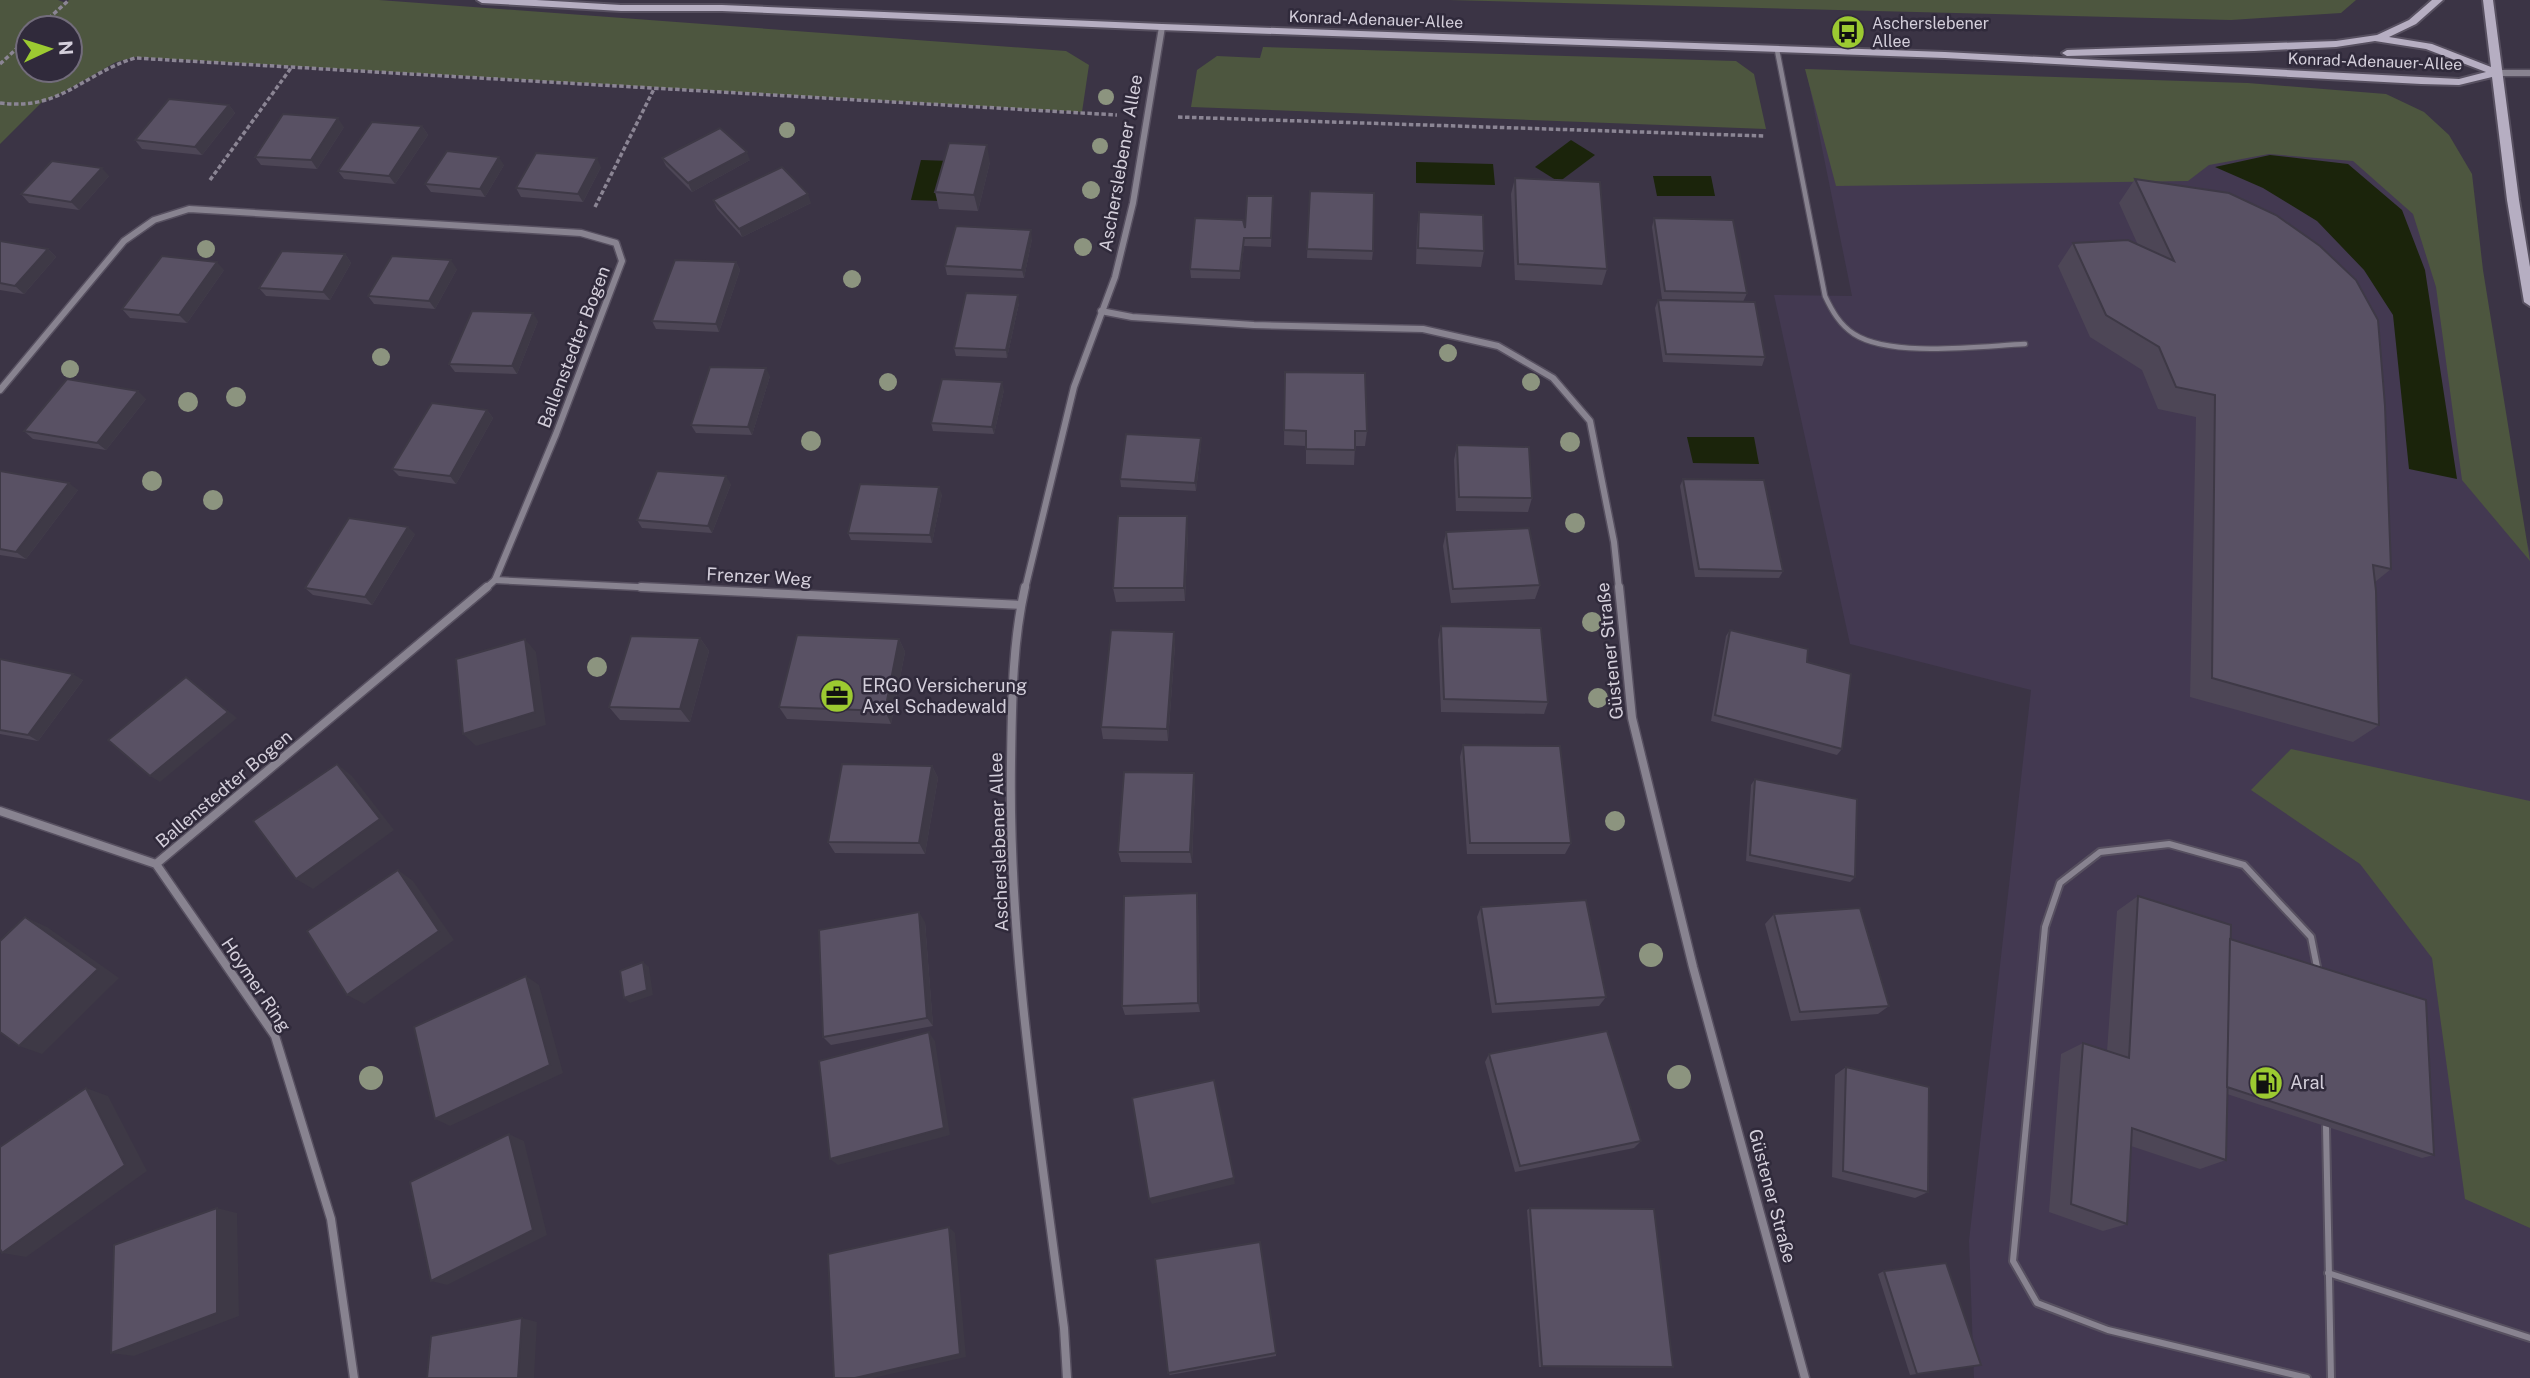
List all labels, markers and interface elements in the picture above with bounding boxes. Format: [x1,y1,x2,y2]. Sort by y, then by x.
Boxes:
street label: Konrad-Adenauer-Allee [1288,7,1464,32]
bus stop icon: Ascherslebener Allee [1829,13,1867,51]
north arrow [14,14,84,84]
place label: Ascherslebener Allee [1872,14,1989,51]
text: N [54,40,77,56]
street label: Konrad-Adenauer-Allee [2287,49,2463,74]
street label: Ascherslebener Allee [1095,73,1146,253]
street label: Ballenstedter Bogen [533,263,614,431]
street label: Frenzer Weg [706,563,812,590]
street label: Güstener Straße [1592,581,1627,721]
place label: ERGO Versicherung Axel Schadewald [862,675,1027,717]
office icon: ERGO Versicherung Axel Schadewald [818,677,856,715]
street label: Ballenstedter Bogen [151,725,296,852]
street label: Ascherslebener Allee [985,752,1012,932]
street label: Hoymer Ring [217,934,296,1036]
fuel station icon: Aral [2247,1064,2285,1102]
place label: Aral [2290,1072,2325,1093]
street label: Güstener Straße [1745,1127,1800,1265]

